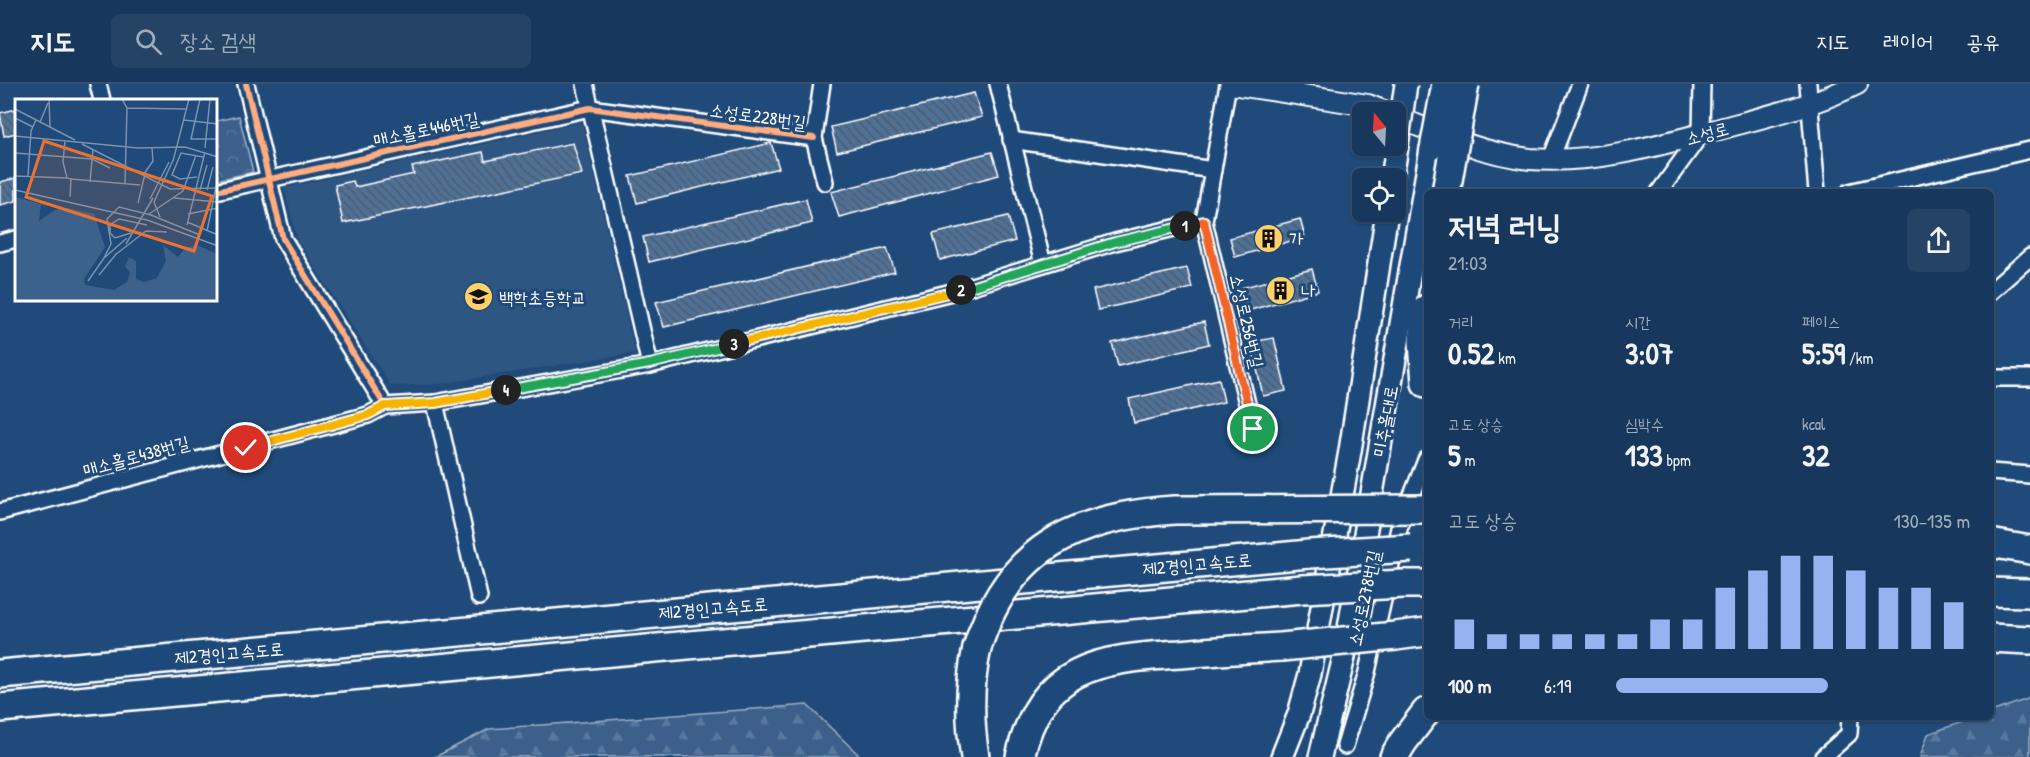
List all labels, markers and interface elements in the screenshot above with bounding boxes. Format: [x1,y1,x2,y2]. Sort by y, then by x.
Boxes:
search box [111,14,531,68]
text: 지도 [30,22,75,60]
icon: search [132,25,165,58]
text: 장소 검색 [180,26,256,56]
text: 지도 [1816,27,1850,56]
text: 레이어 [1883,27,1933,56]
text: 공유 [1966,27,2000,56]
street label: 소성로228번길 [708,97,808,135]
inset map [15,99,218,302]
north arrow [1352,102,1406,156]
map controls [1352,102,1406,222]
street label: 매소홀로446번길 [371,105,482,152]
street label: 소성로 [1683,115,1731,151]
button: locate [1352,168,1406,222]
text: 저녁 러닝 [1448,204,1562,248]
button: share [1907,209,1970,272]
pin: 1 [1170,211,1200,241]
text: 1 [1182,215,1188,237]
building icon: 가 [1252,222,1284,254]
place label: 가 [1289,226,1304,251]
text: 21:03 [1448,249,1487,276]
street label: 소성로256번길 [1224,272,1270,371]
building icon: 나 [1264,274,1296,306]
pin: 2 [946,275,976,305]
place label: 나 [1301,278,1316,303]
text: 2 [957,279,965,301]
school or university icon: 백학초등학교 [462,281,494,313]
place label: 백학초등학교 [499,285,586,310]
text: 거리 [1448,311,1474,333]
text: 시간 [1625,311,1651,333]
text: 페이스 [1802,311,1841,333]
pin: 3 [719,329,749,359]
text: 3 [730,333,738,355]
text: 0.52 [1448,333,1495,373]
text: 3:07 [1625,333,1674,373]
text: 5:59 [1802,333,1845,373]
text: km [1495,347,1516,369]
text: /km [1845,347,1873,369]
pin: 4 [491,375,521,405]
text: 4 [503,379,509,401]
street label: 미추홀대로 [1366,383,1404,459]
pin [1227,403,1278,454]
icon: arrive [1236,412,1269,445]
text: 고도 상승 [1448,413,1503,435]
text: 심박수 [1625,413,1664,435]
text: kcal [1802,413,1825,435]
pin [220,422,271,473]
street label: 매소홀로438번길 [80,430,193,482]
icon: check [229,431,262,464]
text: 5 [1448,435,1461,475]
text: 133 [1625,435,1663,475]
text: 32 [1802,435,1829,475]
text: m [1461,449,1475,471]
text: bpm [1663,449,1691,471]
text: 고도 상승 [1448,507,1517,534]
text: 130–135 m [1894,507,1970,534]
street label: 제2경인고속도로 [1141,547,1253,581]
street label: 소성로278번길 [1342,547,1386,648]
street label: 제2경인고속도로 [657,591,769,625]
street label: 제2경인고속도로 [173,636,285,670]
text: 100 m [1448,672,1491,699]
text: 6:19 [1544,672,1571,699]

